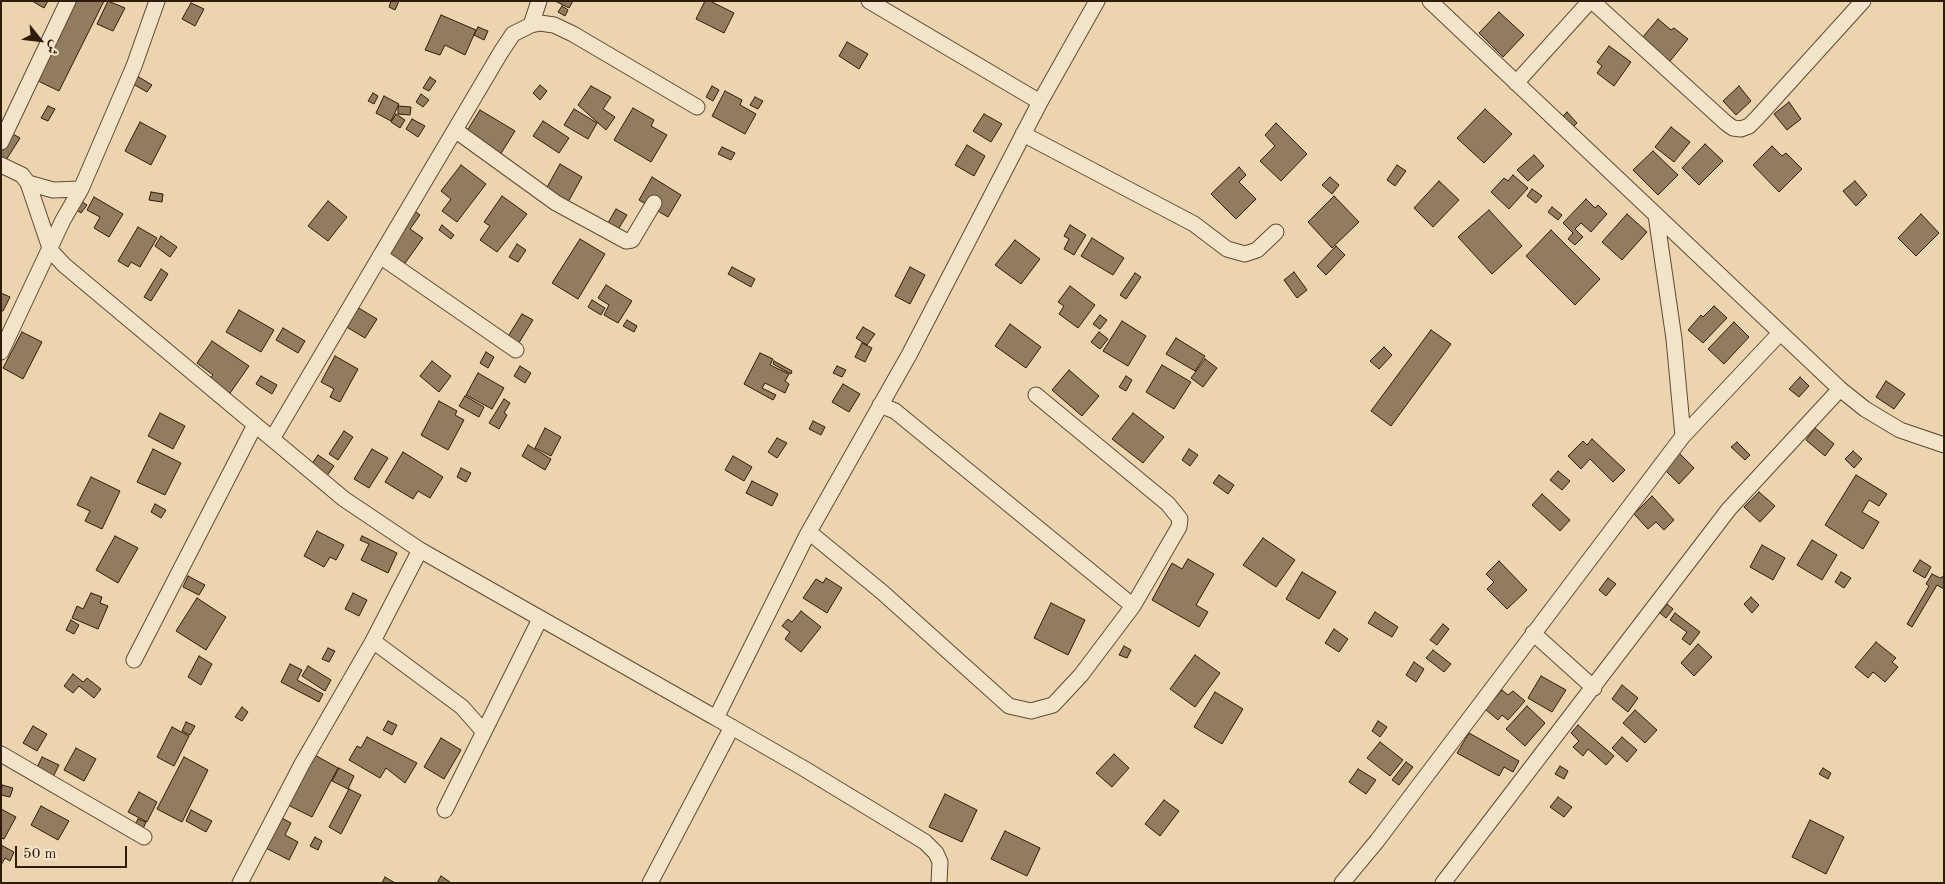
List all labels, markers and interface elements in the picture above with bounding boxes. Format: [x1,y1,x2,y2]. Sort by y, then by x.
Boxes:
north arrow [15,15,65,65]
text: ش [44,38,63,57]
scale bar [18,836,130,868]
text: 50 m [23,847,57,862]

